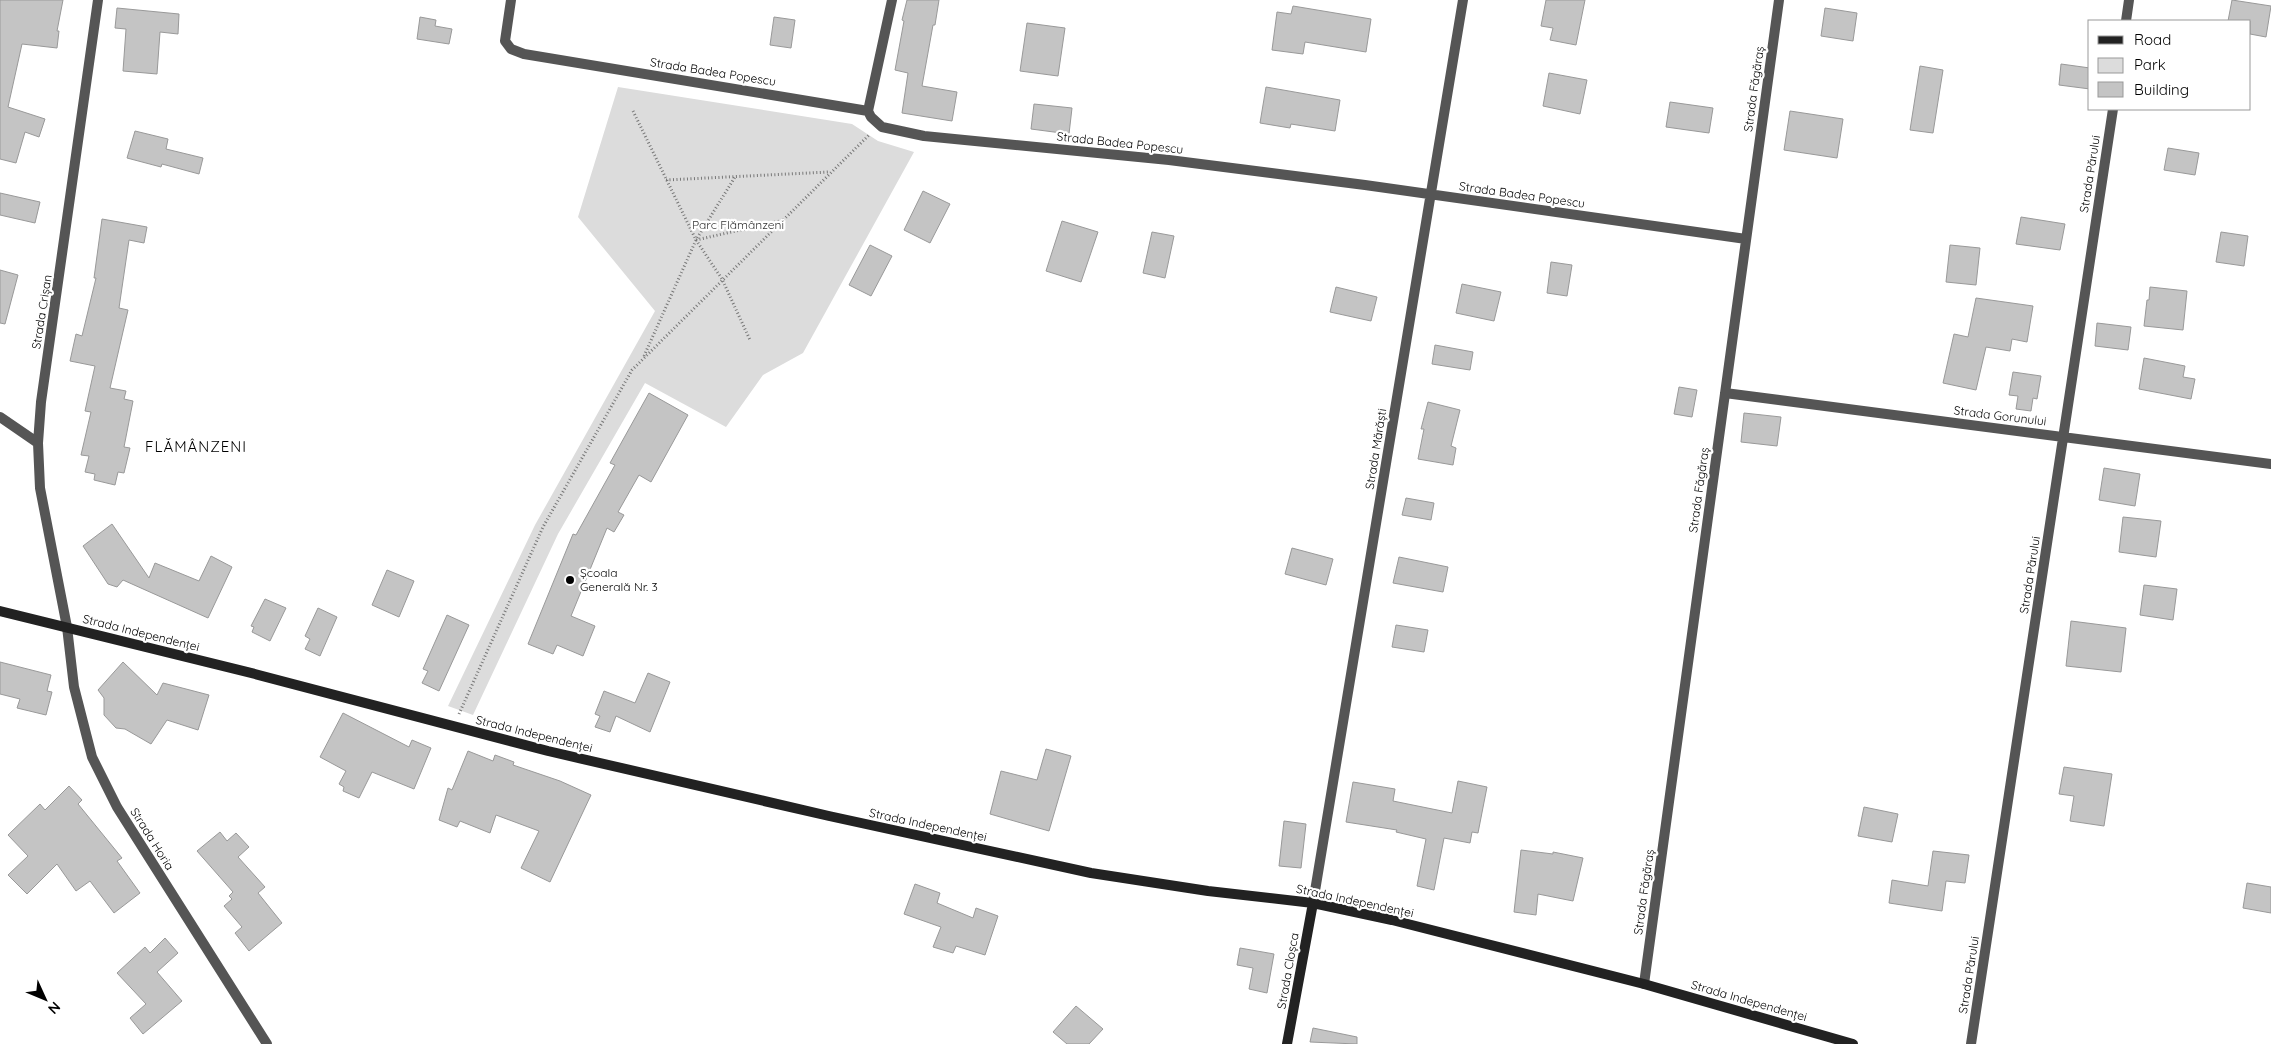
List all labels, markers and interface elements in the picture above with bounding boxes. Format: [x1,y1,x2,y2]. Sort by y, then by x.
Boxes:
legend [2088,20,2251,110]
text: Road [2134,30,2171,49]
street label: Strada Făgăraș [1740,45,1767,133]
street label: Strada Badea Popescu [649,54,777,89]
text: Park [2134,55,2166,74]
text: Building [2134,80,2189,99]
street label: Strada Badea Popescu [1056,128,1184,157]
street label: Strada Părului [2076,134,2103,214]
street label: Strada Badea Popescu [1458,178,1586,211]
park label: Parc Flămânzeni [692,217,784,232]
street label: Strada Crișan [28,274,55,350]
street label: Strada Gorunului [1953,402,2047,429]
street label: Strada Mărăști [1362,407,1389,490]
district label: FLĂMÂNZENI [145,437,247,456]
street label: Strada Făgăraș [1685,446,1712,534]
street label: Strada Părului [2016,535,2043,615]
place label: Școala Generală Nr. 3 [580,565,658,594]
marker: Școala Generală Nr. 3 [564,574,576,586]
street label: Strada Independenței [81,611,201,654]
street label: Strada Independenței [474,712,594,755]
street label: Strada Horia [127,805,178,873]
street label: Strada Independenței [868,805,988,844]
street label: Strada Făgăraș [1630,848,1657,936]
street label: Strada Independenței [1295,881,1415,920]
street label: Strada Cloșca [1273,932,1302,1010]
street label: Strada Părului [1955,935,1982,1015]
north arrow [20,974,70,1024]
street label: Strada Independenței [1690,977,1809,1024]
text: N [44,998,64,1018]

